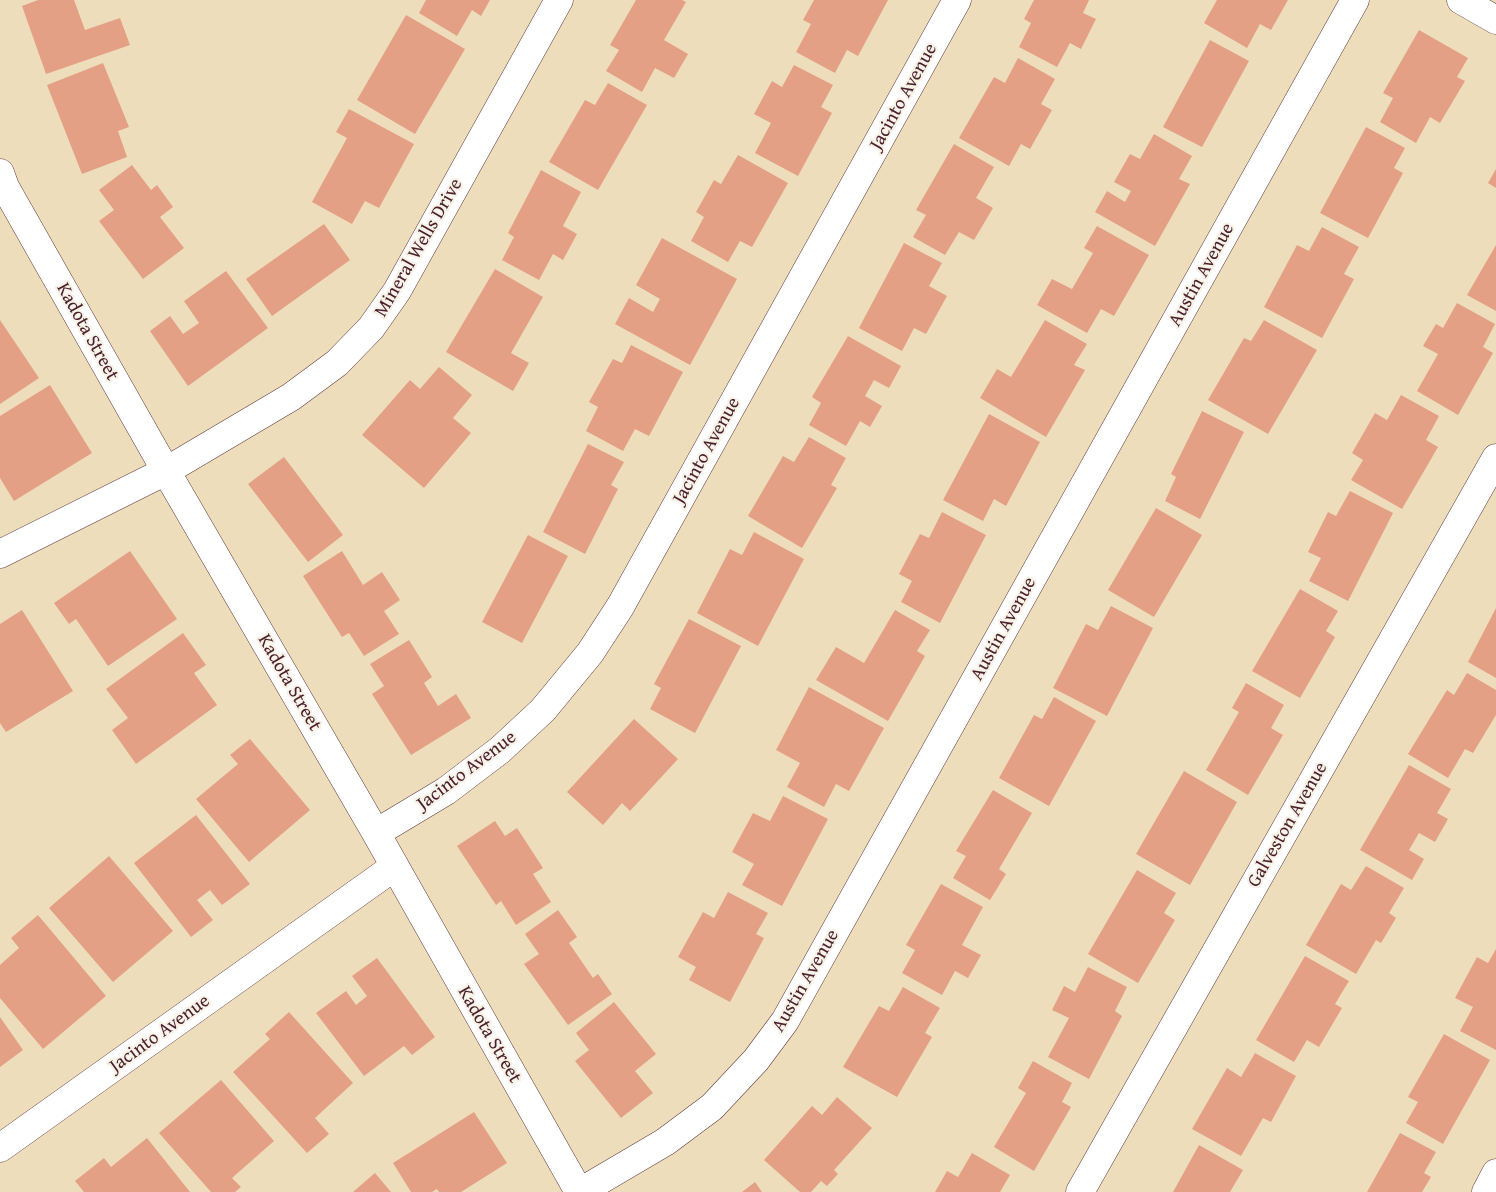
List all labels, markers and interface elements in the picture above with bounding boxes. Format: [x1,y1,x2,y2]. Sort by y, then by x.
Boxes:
street label: Jacinto Avenue [865,40,943,154]
street label: Mineral Wells Drive [370,175,468,321]
street label: Austin Avenue [1164,219,1240,331]
street label: Kadota Street [51,279,123,385]
street label: Jacinto Avenue [668,394,746,508]
street label: Austin Avenue [966,573,1042,685]
street label: Kadota Street [252,631,326,735]
street label: Jacinto Avenue [413,726,521,816]
street label: Galveston Avenue [1243,758,1333,892]
street label: Austin Avenue [767,926,845,1036]
street label: Kadota Street [452,983,526,1087]
street label: Jacinto Avenue [105,990,215,1078]

